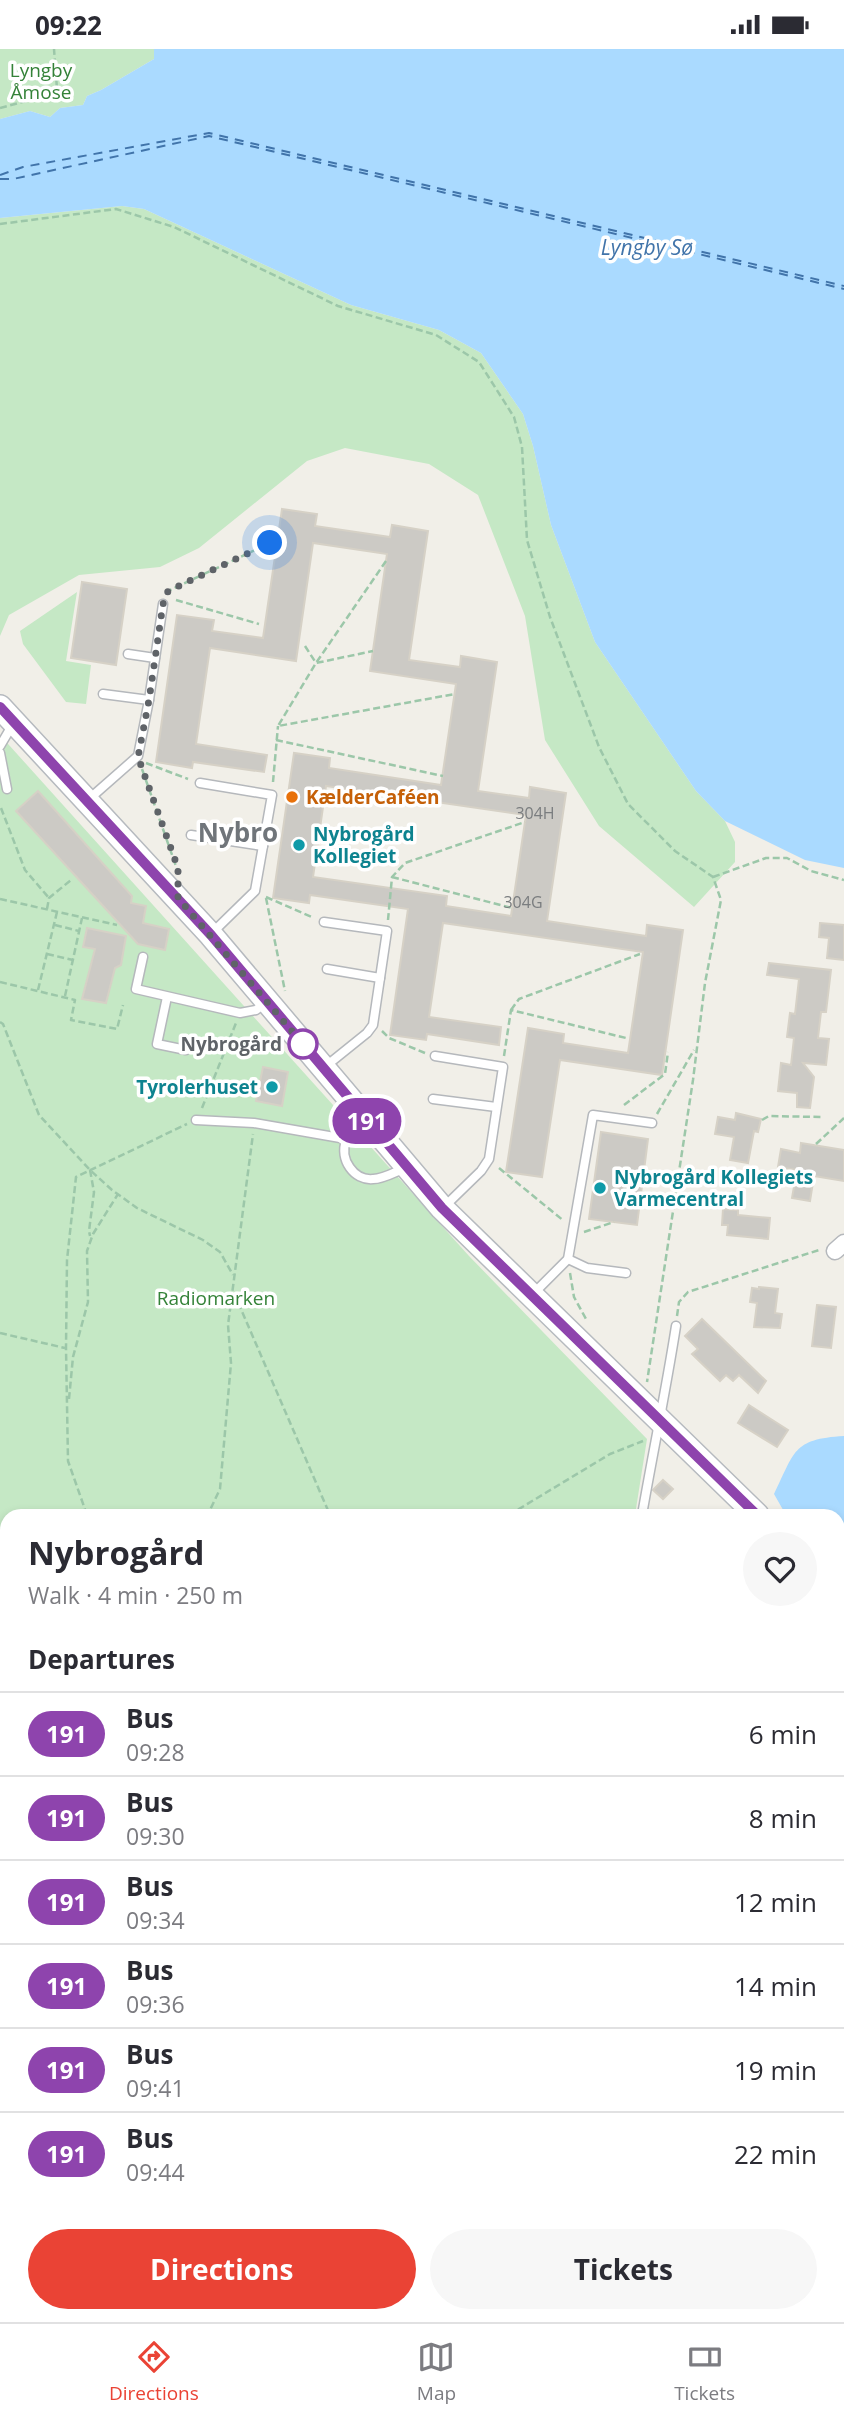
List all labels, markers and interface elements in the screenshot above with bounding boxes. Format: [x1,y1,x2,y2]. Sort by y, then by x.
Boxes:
text: 09:22 [35,7,102,43]
park label: Lyngby Åmose [10,57,73,105]
water label: Lyngby Sø [601,233,693,261]
your location [252,525,287,560]
place label: KælderCaféen [306,784,440,810]
marker: KælderCaféen [284,789,300,805]
house number: 304H [515,802,555,824]
district label: Nybro [198,814,278,850]
place label: Nybrogård Kollegiet [313,821,415,869]
marker: Nybrogård Kollegiet [291,837,307,853]
house number: 304G [503,891,543,913]
marker: Nybrogård [288,1029,318,1059]
place label: Nybrogård [180,1031,282,1057]
place label: Tyrolerhuset [136,1074,258,1100]
marker: Tyrolerhuset [264,1079,280,1095]
line badge: 191 [327,1098,407,1144]
text: 191 [346,1104,388,1137]
place label: Nybrogård Kollegiets Varmecentral [614,1164,813,1212]
marker: Nybrogård Kollegiets Varmecentral [592,1180,608,1196]
park label: Radiomarken [157,1285,275,1311]
text: Nybrogård [28,1530,204,1575]
button: heart [743,1532,817,1606]
text: Walk · 4 min · 250 m [28,1579,243,1611]
text: Departures [28,1641,175,1677]
text: Bus [126,1700,173,1736]
text: 6 min [749,1716,817,1752]
text: 191 [46,1717,87,1750]
text: 09:28 [126,1736,185,1768]
text: Bus [126,1784,173,1820]
text: 8 min [749,1800,817,1836]
text: 191 [46,1801,87,1834]
text: 09:30 [126,1820,185,1852]
text: Bus [126,1868,173,1904]
text: 12 min [734,1884,817,1920]
text: 191 [46,1885,87,1918]
text: 09:34 [126,1904,185,1936]
text: Bus [126,1952,173,1988]
text: 14 min [734,1968,817,2004]
text: 191 [46,1969,87,2002]
text: 09:36 [126,1988,185,2020]
text: Bus [126,2036,173,2072]
text: 19 min [734,2052,817,2088]
text: 191 [46,2053,87,2086]
text: 09:41 [126,2072,185,2104]
text: Bus [126,2120,173,2156]
text: 22 min [734,2136,817,2172]
text: 191 [46,2137,87,2170]
text: 09:44 [126,2156,185,2188]
button: Directions [28,2229,416,2309]
button: Tickets [430,2229,817,2309]
tab: Directions [109,2338,199,2406]
tab: Map [417,2338,456,2406]
tab: Tickets [674,2338,735,2406]

